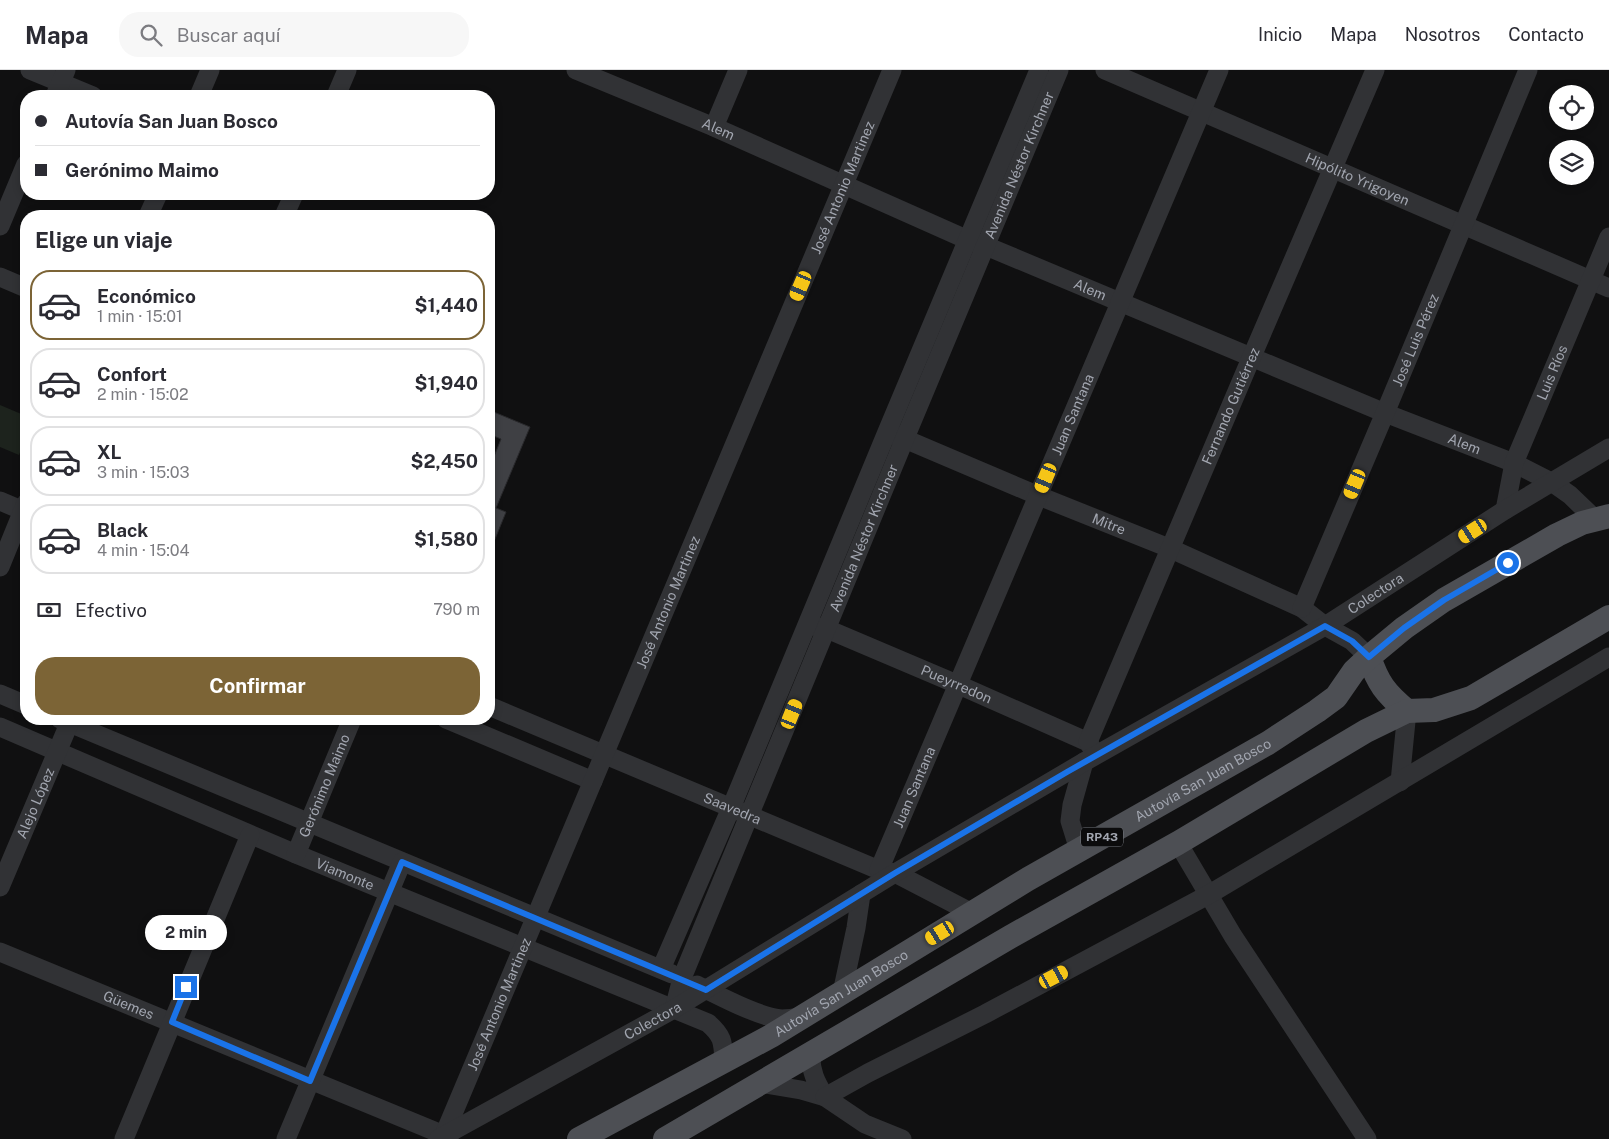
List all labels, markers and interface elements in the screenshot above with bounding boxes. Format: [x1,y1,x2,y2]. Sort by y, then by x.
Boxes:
search box [119,12,469,57]
text: Mapa [25,21,89,49]
icon: search [137,21,165,49]
text: Buscar aquí [177,24,280,46]
text: Inicio [1258,24,1302,45]
text: Mapa [1330,24,1377,45]
text: Nosotros [1405,24,1480,45]
text: Contacto [1508,24,1584,45]
map controls [1549,85,1594,185]
button: locate [1549,85,1594,130]
street label: Avenida Néstor Kirchner [981,89,1057,241]
text: Autovía San Juan Bosco [65,110,278,132]
street label: Alem [700,115,737,143]
street label: José Antonio Martinez [808,118,878,256]
button: layers [1549,140,1594,185]
street label: Hipólito Yrigoyen [1303,150,1412,209]
text: Gerónimo Maimo [65,159,219,181]
text: Elige un viaje [35,227,173,253]
car [788,269,813,303]
street label: Alem [1071,276,1109,303]
icon: car [37,283,82,328]
text: Económico [97,285,196,307]
street label: José Luis Pérez [1389,291,1442,389]
text: $1,440 [415,294,478,316]
text: 1 min · 15:01 [97,307,183,326]
street label: Luis Ríos [1533,343,1571,402]
street label: Fernando Gutiérrez [1198,345,1263,467]
icon: car [37,361,82,406]
text: Confort [97,363,167,385]
street label: Juan Santana [1048,371,1097,457]
text: $1,940 [415,372,478,394]
text: 2 min · 15:02 [97,385,189,404]
street label: Alem [1446,430,1483,457]
icon: car [37,439,82,484]
text: XL [97,441,122,463]
text: $2,450 [410,450,478,472]
car [1033,461,1058,495]
street label: Avenida Néstor Kirchner [826,462,901,614]
text: 3 min · 15:03 [97,463,190,482]
car [1342,467,1367,501]
street label: Mitre [1090,510,1128,538]
icon: car [37,517,82,562]
car [1456,517,1489,545]
text: Black [97,519,148,541]
text: $1,580 [414,528,478,550]
street label: José Antonio Martinez [633,533,703,671]
text: 4 min · 15:04 [97,541,190,560]
route start [1497,552,1519,574]
street label: Colectora [1345,570,1406,617]
icon: cash [35,596,63,624]
text: Efectivo [75,599,147,621]
text: 790 m [433,600,480,619]
button: Confirmar [35,657,480,715]
street label: Pueyrredon [919,662,994,706]
car [779,697,804,731]
street label: Gerónimo Maimo [296,732,353,840]
street label: Autovía San Juan Bosco [1132,735,1274,825]
street label: Juan Santana [890,744,939,830]
street label: Alejo López [13,765,58,841]
street label: Saavedra [701,789,764,828]
road number: RP43 [1081,828,1123,846]
street label: Viamonte [313,855,377,893]
callout: 2 min [145,914,227,950]
car [923,919,956,947]
text: 2 min [165,923,207,942]
street label: José Antonio Martinez [464,935,534,1073]
street label: Autovía San Juan Bosco [771,946,911,1040]
car [1037,963,1070,991]
route end [175,976,197,998]
street label: Güemes [101,987,156,1023]
street label: Colectora [621,999,684,1043]

